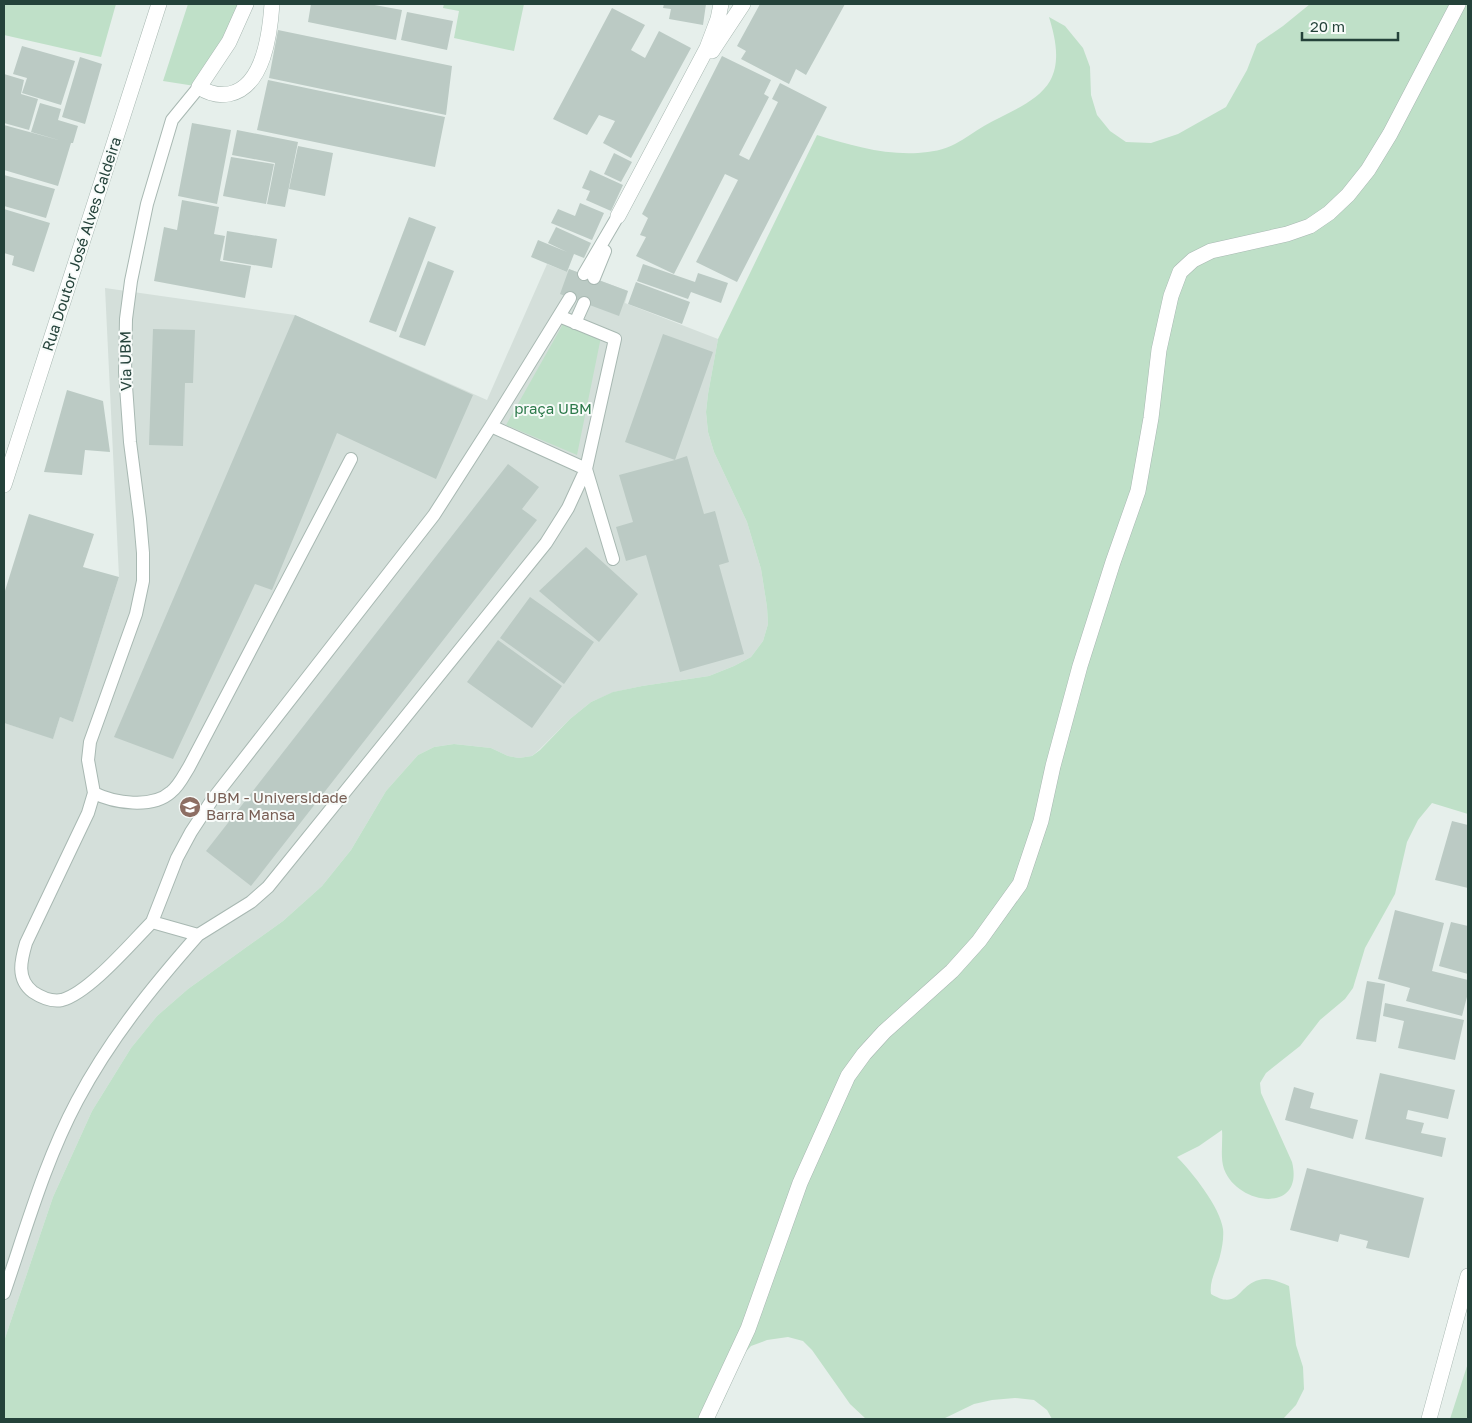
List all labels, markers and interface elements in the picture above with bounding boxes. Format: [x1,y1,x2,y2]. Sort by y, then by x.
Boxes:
scale bar [1302,10,1398,42]
text: 20 m [1310,17,1345,35]
street label: Rua Doutor José Alves Caldeira [38,134,124,353]
street label: Via UBM [115,331,135,391]
park label: praça UBM [514,399,592,417]
place label: UBM - Universidade Barra Mansa [206,788,348,823]
school or university icon: UBM - Universidade Barra Mansa [178,795,202,819]

